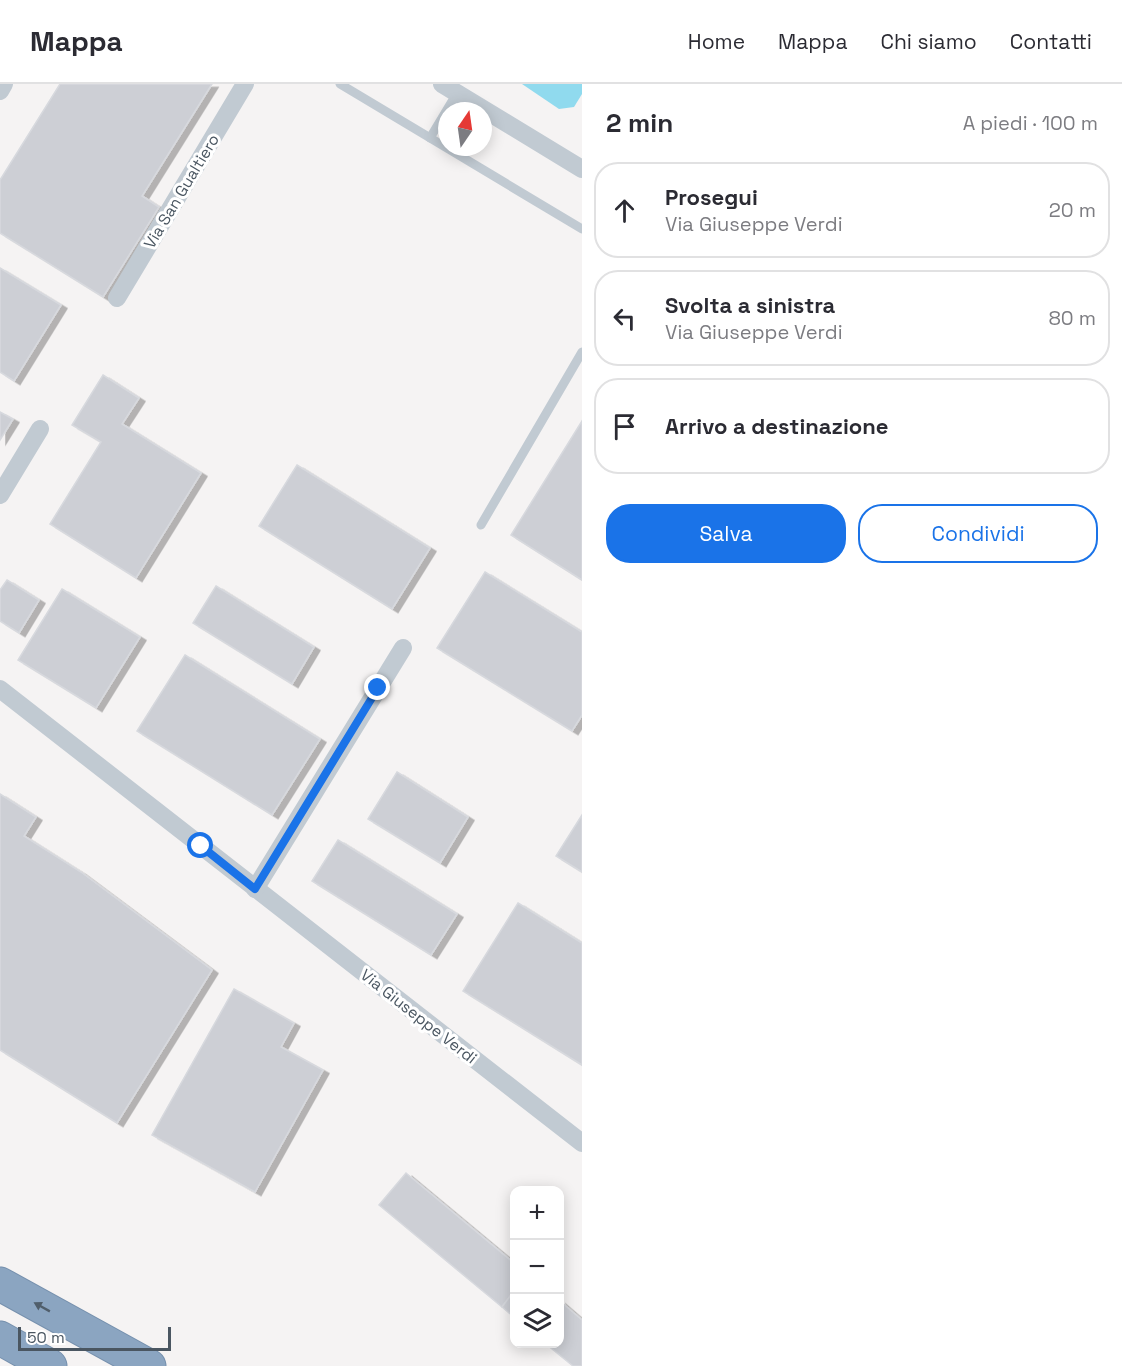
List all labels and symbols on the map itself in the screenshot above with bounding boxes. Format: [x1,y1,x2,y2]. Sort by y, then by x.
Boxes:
north arrow [438,102,492,156]
street label: Via San Gualtiero [139,130,224,252]
route end [364,674,390,700]
route start [187,832,213,858]
street label: Via Giuseppe Verdi [356,964,481,1068]
one-way arrow [34,1302,51,1312]
scale bar [18,1324,171,1352]

